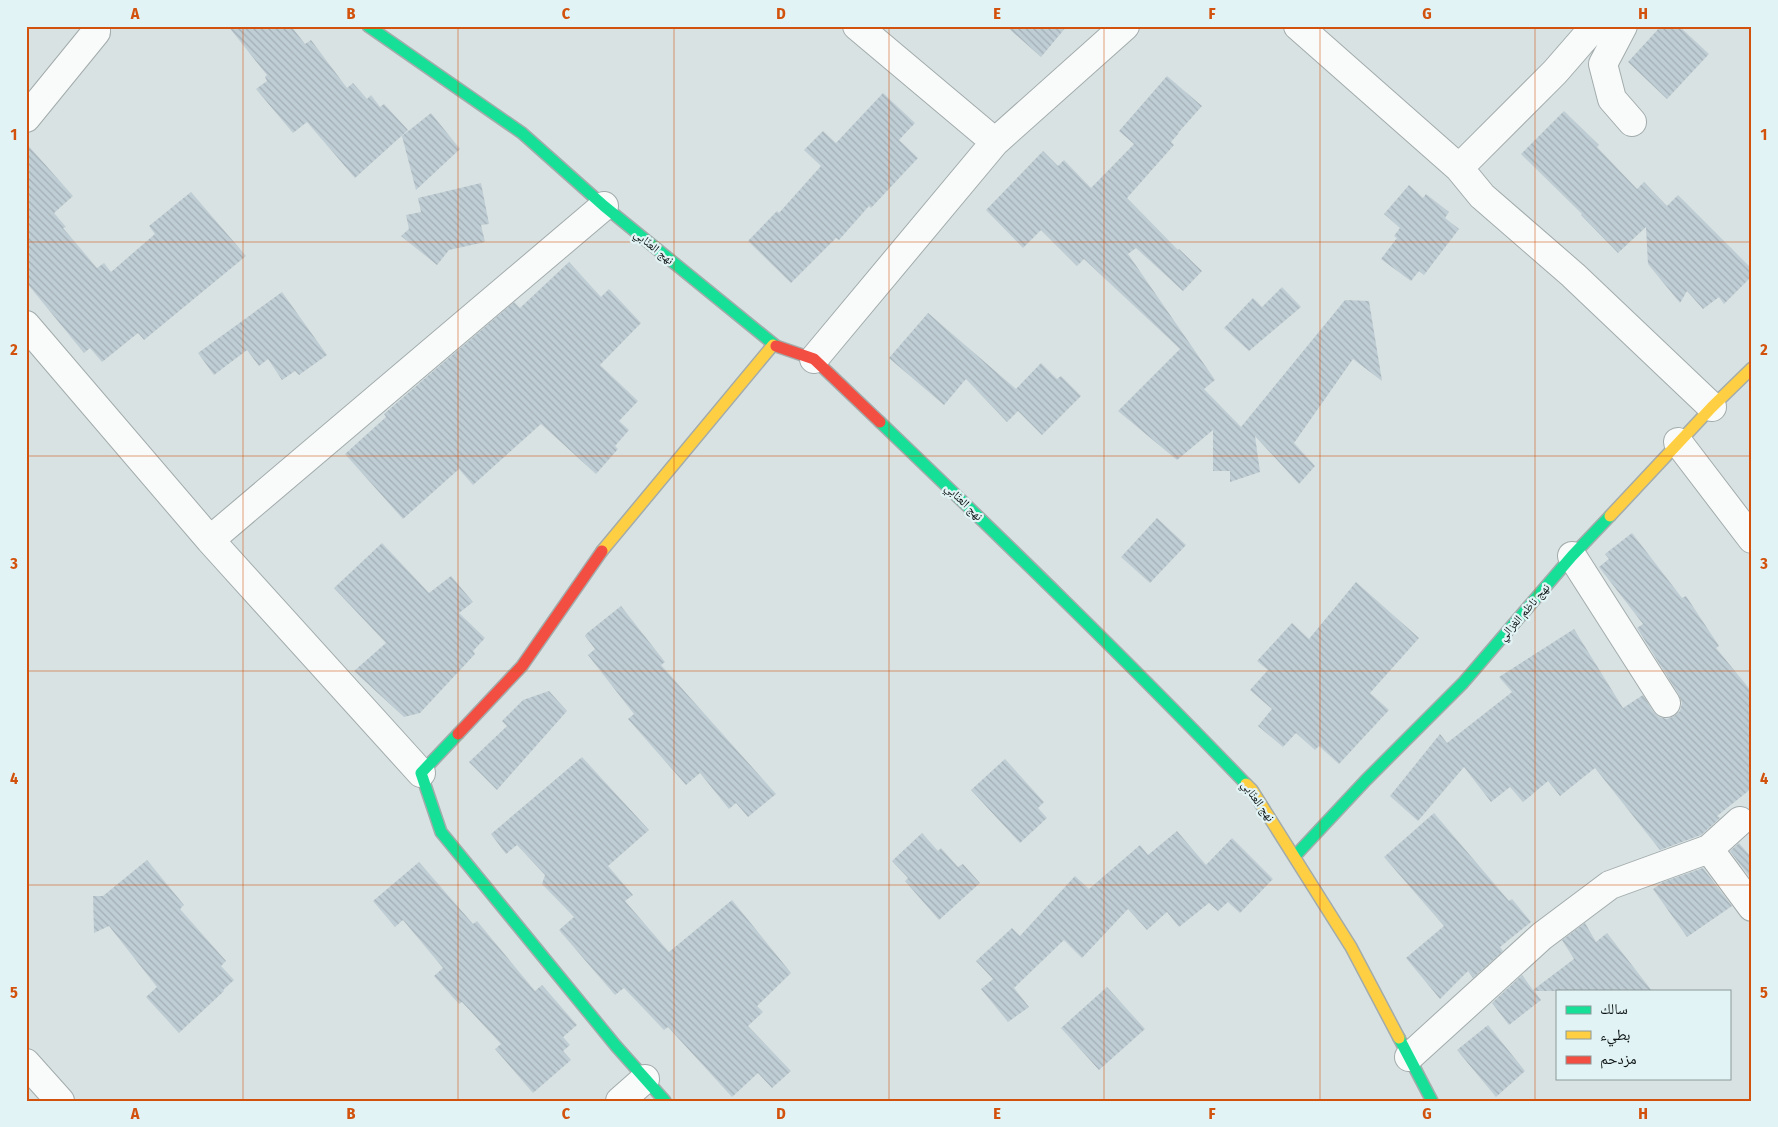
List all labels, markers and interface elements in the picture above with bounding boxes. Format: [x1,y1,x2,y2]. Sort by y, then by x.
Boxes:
text: A [130,4,140,23]
text: B [347,4,356,23]
text: C [562,4,571,23]
text: D [776,4,786,23]
text: E [993,4,1001,23]
text: F [1208,4,1216,23]
text: G [1422,4,1432,23]
text: H [1638,4,1648,23]
text: 1 [11,125,17,144]
text: 1 [1761,125,1767,144]
street label: نهج العنّابي [629,227,677,270]
text: 2 [9,340,18,359]
text: 2 [1759,340,1768,359]
street label: نهج العنّابي [940,481,986,526]
text: 3 [9,554,18,573]
text: 3 [1759,554,1768,573]
street label: نهج ناظم الغزالي [1495,581,1555,645]
text: 4 [10,769,18,788]
text: 4 [1760,769,1768,788]
street label: نهج العنّابي [1236,778,1278,826]
text: 5 [10,983,18,1002]
text: 5 [1760,983,1768,1002]
legend [1556,990,1730,1080]
text: سالك [1600,1000,1628,1018]
text: بطيء [1600,1026,1630,1047]
text: مزدحم [1600,1050,1637,1069]
text: A [130,1104,140,1123]
text: B [347,1104,356,1123]
text: C [562,1104,571,1123]
text: D [776,1104,786,1123]
text: E [993,1104,1001,1123]
text: F [1208,1104,1216,1123]
text: G [1422,1104,1432,1123]
text: H [1638,1104,1648,1123]

